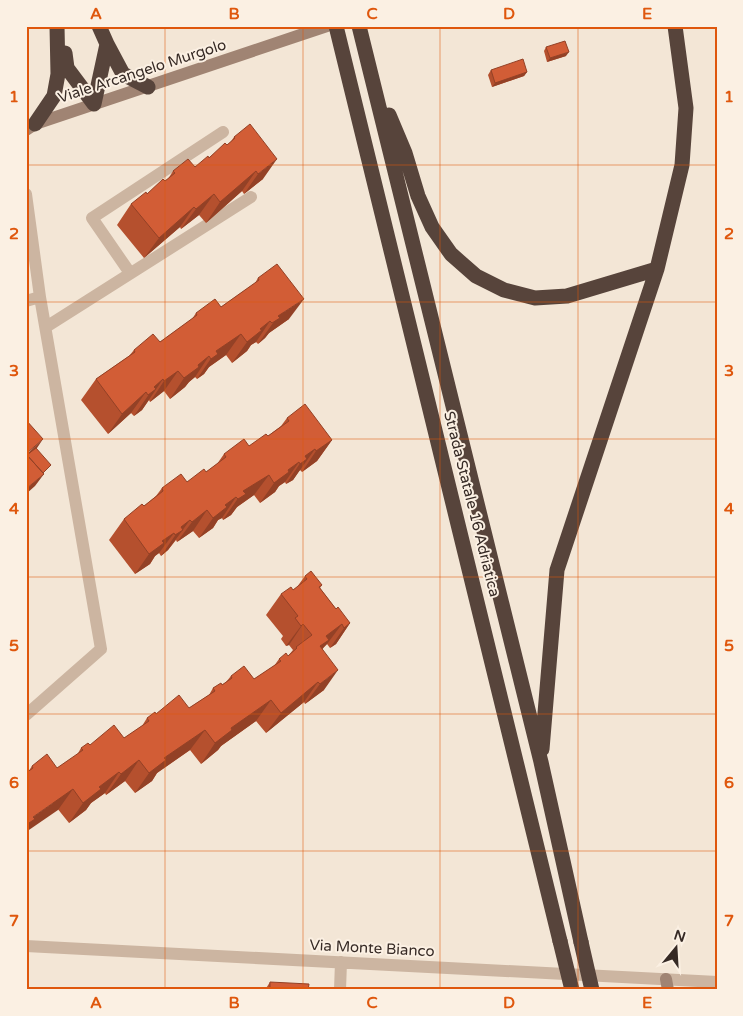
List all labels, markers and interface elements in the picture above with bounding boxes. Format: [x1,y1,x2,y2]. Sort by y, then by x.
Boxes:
text: A [90,4,102,24]
text: B [228,4,240,24]
text: C [366,4,378,24]
text: D [503,4,515,24]
text: E [642,4,652,24]
street label: Viale Arcangelo Murgolo [56,35,228,107]
text: 1 [9,87,19,107]
text: 1 [724,87,734,107]
text: 2 [9,224,19,244]
text: 2 [724,224,734,244]
text: 3 [9,361,19,381]
text: 3 [724,361,734,381]
street label: Strada Statale 16 Adriatica [440,409,504,599]
text: 4 [9,499,19,519]
text: 4 [724,499,734,519]
text: 5 [9,636,19,656]
text: 5 [724,636,734,656]
text: 6 [9,773,19,793]
text: 6 [724,773,734,793]
text: 7 [9,911,19,931]
text: 7 [724,911,734,931]
north arrow [650,924,700,974]
text: N [672,926,688,946]
street label: Via Monte Bianco [309,936,435,960]
text: A [90,993,102,1013]
text: B [228,993,240,1013]
text: C [366,993,378,1013]
text: D [503,993,515,1013]
text: E [642,993,652,1013]

